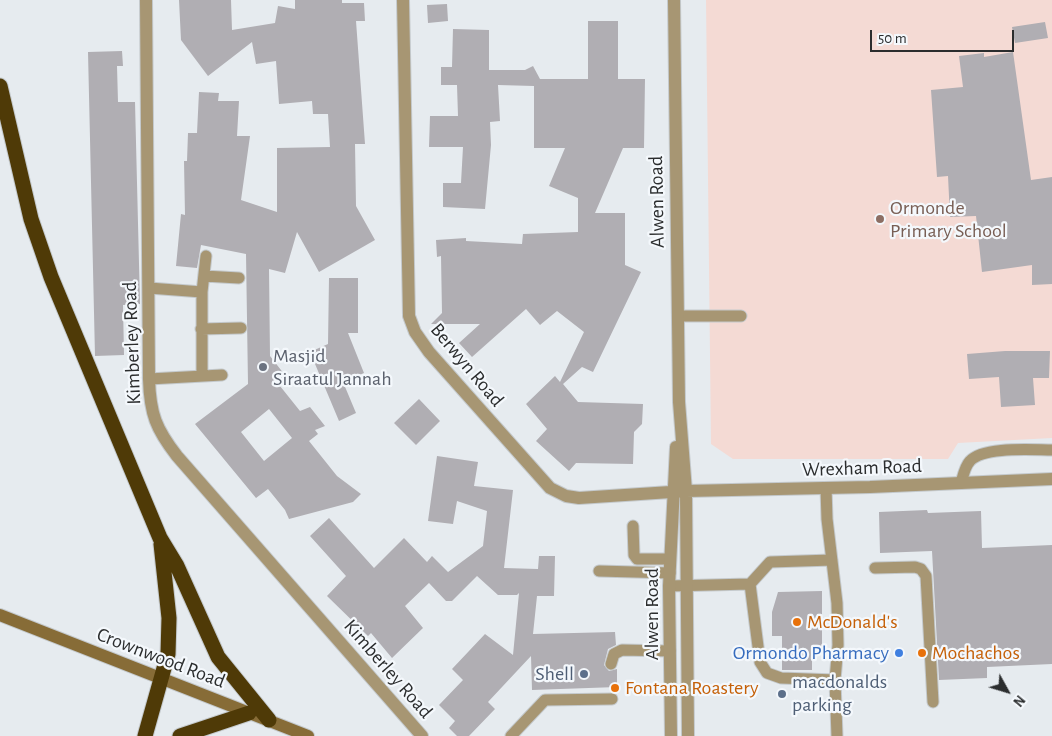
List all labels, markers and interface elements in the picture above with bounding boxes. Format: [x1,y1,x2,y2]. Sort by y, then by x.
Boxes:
scale bar [872,20,1016,52]
text: 50 m [878,31,907,46]
street label: Alwen Road [644,156,670,248]
place label: Ormonde Primary School [890,196,1007,243]
marker: Ormonde Primary School [874,213,886,225]
street label: Kimberley Road [118,281,146,405]
street label: Berwyn Road [425,318,509,412]
place label: Masjid Siraatul Jannah [273,344,392,391]
marker: Masjid Siraatul Jannah [257,361,269,373]
street label: Wrexham Road [802,454,922,482]
street label: Alwen Road [640,568,664,660]
place label: McDonald's [807,610,898,634]
street label: Kimberley Road [338,615,438,723]
marker: McDonald's [791,616,803,628]
street label: Crownwood Road [93,622,229,694]
place label: Ormondo Pharmacy [733,641,889,665]
place label: Mochachos [932,641,1020,665]
marker: Ormondo Pharmacy [893,647,905,659]
marker: Mochachos [916,647,928,659]
place label: Shell [535,662,574,686]
north arrow [982,666,1032,716]
marker: Shell [578,668,590,680]
place label: macdonalds parking [792,670,887,717]
place label: Fontana Roastery [625,676,759,700]
marker: Fontana Roastery [609,682,621,694]
marker: macdonalds parking [776,688,788,700]
text: N [1010,692,1027,709]

